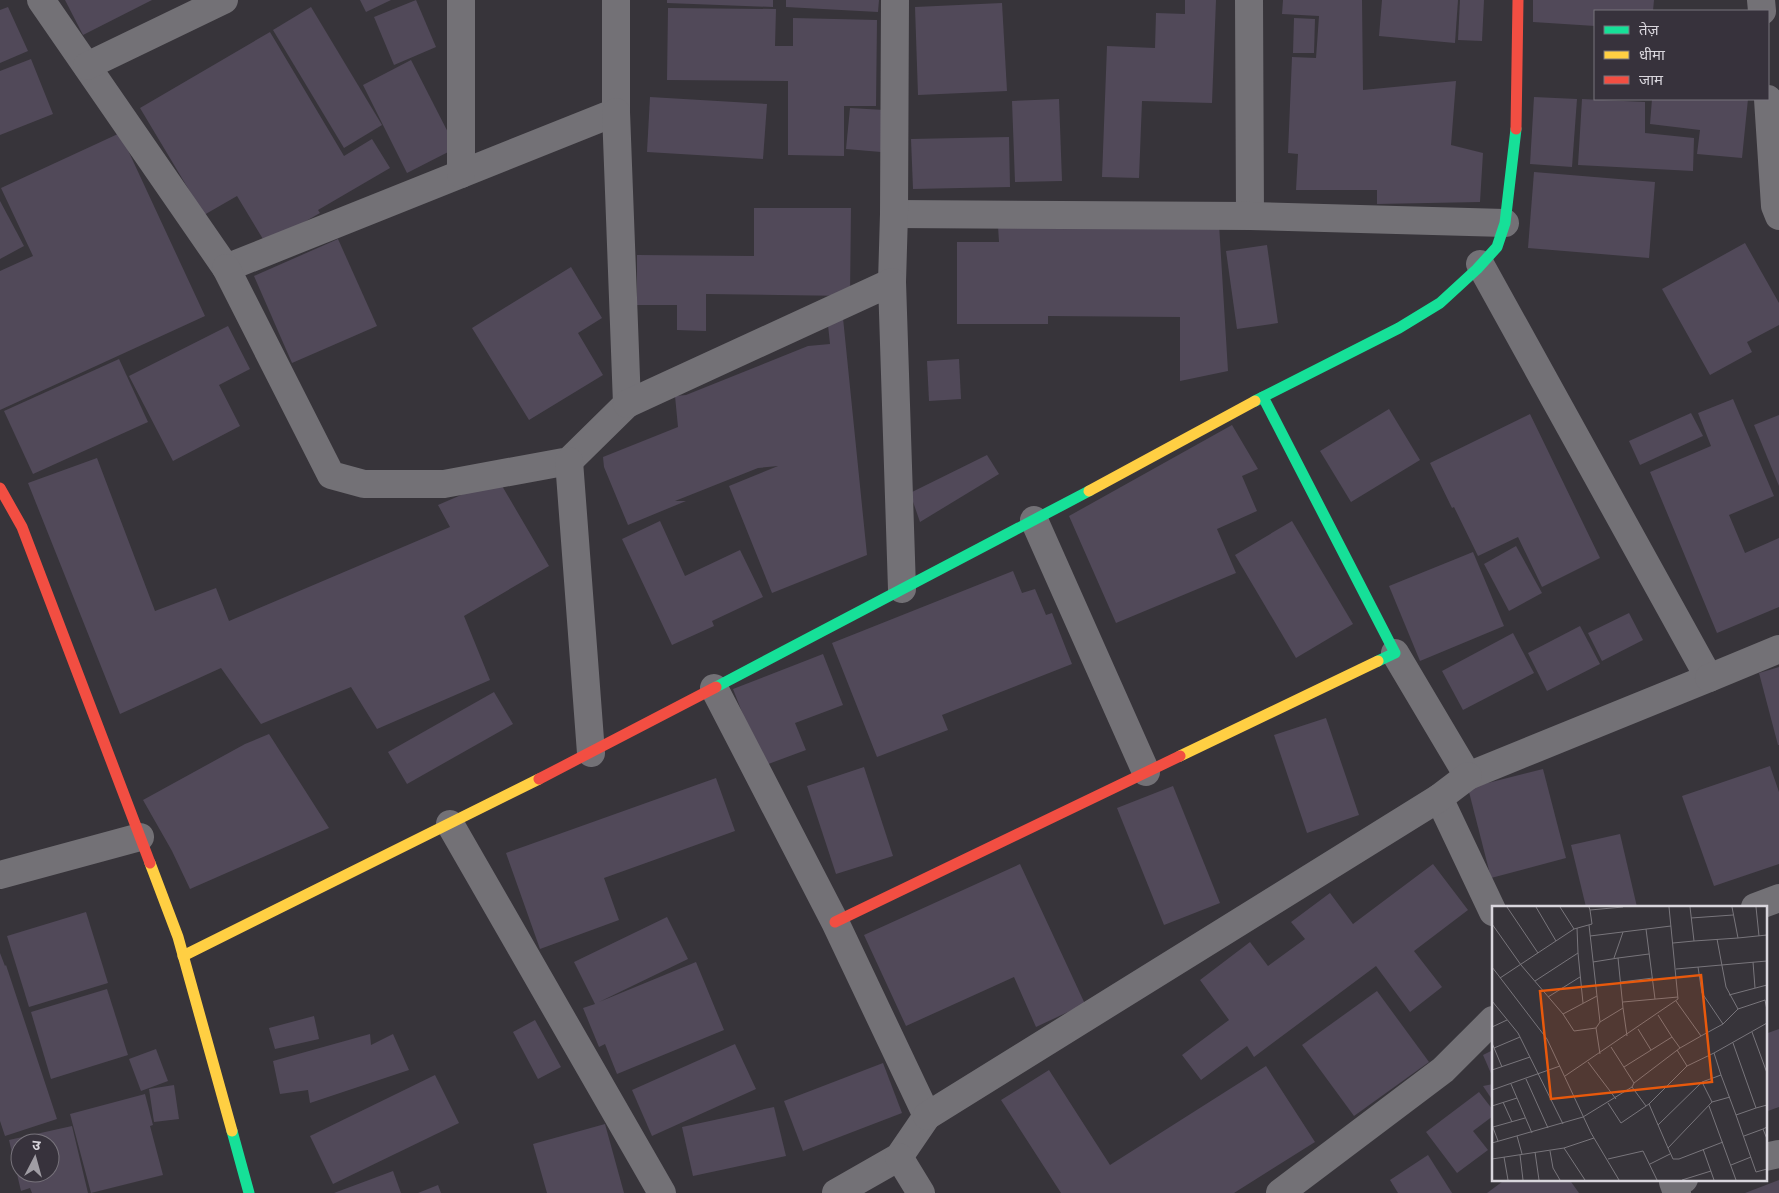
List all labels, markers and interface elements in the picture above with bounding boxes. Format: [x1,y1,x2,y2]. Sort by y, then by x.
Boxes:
legend [1594,10,1769,100]
text: तेज़ [1639,21,1660,39]
text: धीमा [1639,46,1666,64]
text: जाम [1639,71,1664,89]
inset map [1492,906,1766,1180]
north arrow [10,1133,60,1183]
text: उ [31,1137,42,1154]

